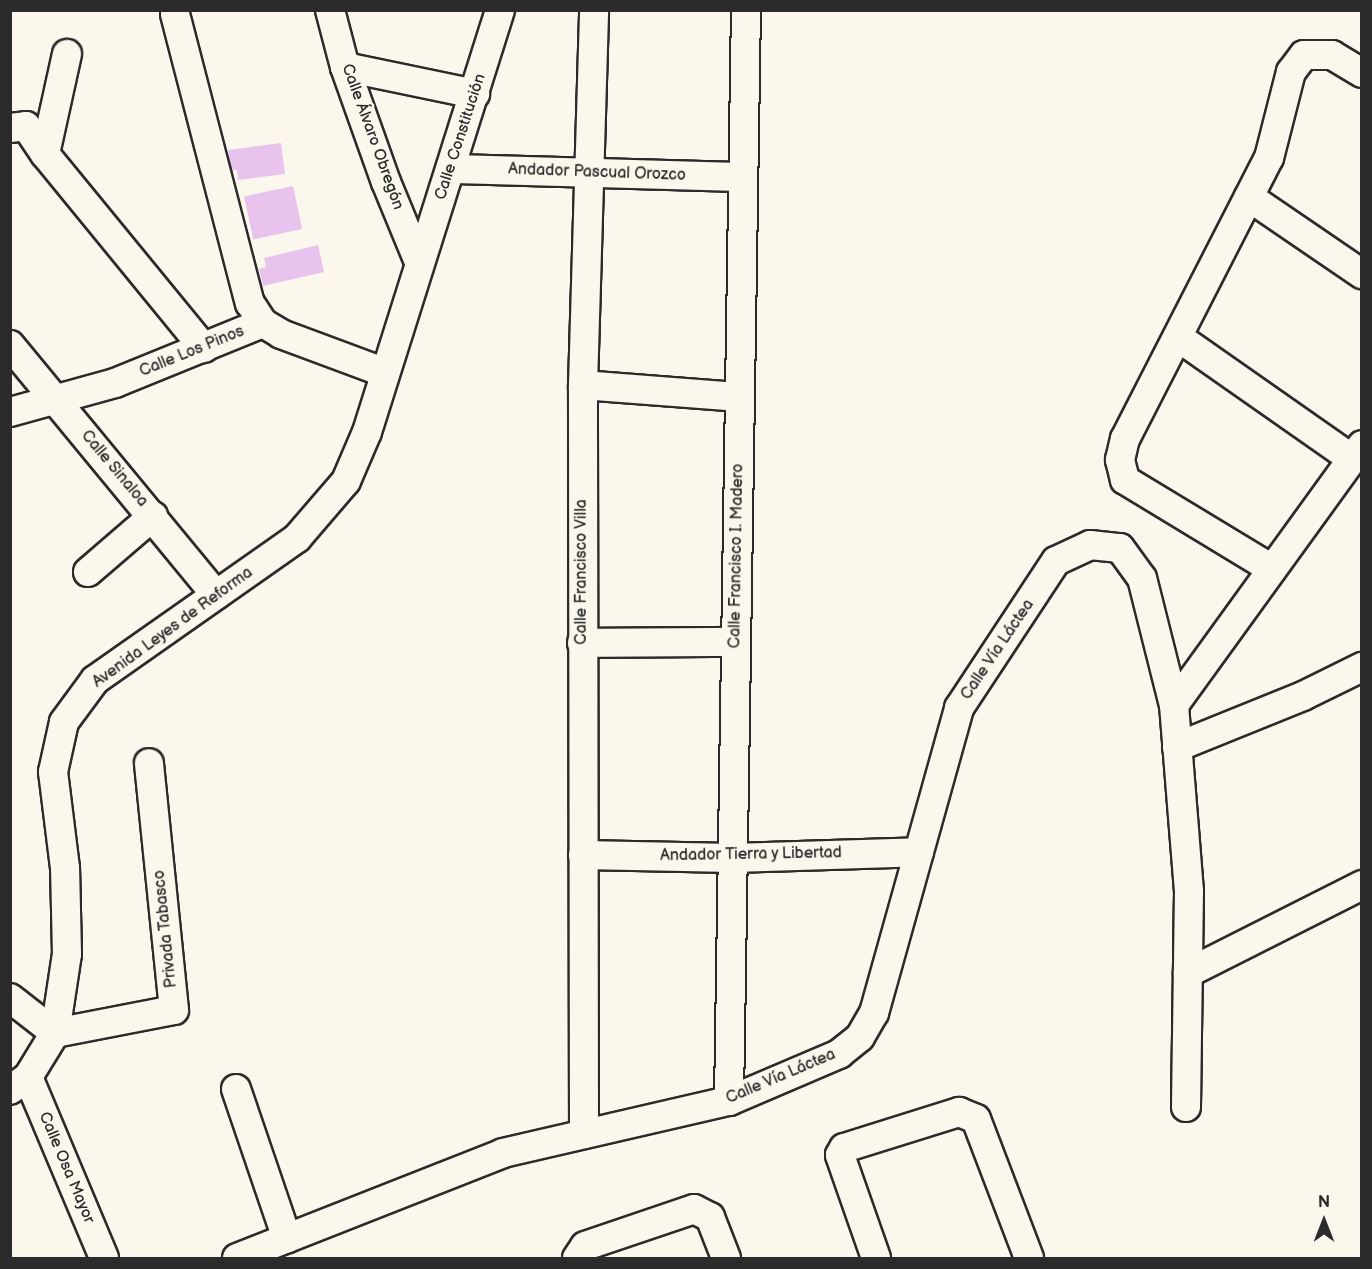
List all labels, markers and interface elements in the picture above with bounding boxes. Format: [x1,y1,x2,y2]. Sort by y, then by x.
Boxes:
street label: Calle Álvaro Obregón [337,61,407,213]
street label: Calle Constitución [432,72,490,202]
street label: Andador Pascual Orozco [508,160,686,186]
street label: Calle Los Pinos [137,322,247,382]
street label: Calle Sinaloa [76,427,152,511]
street label: Calle Francisco I. Madero [726,463,748,649]
street label: Calle Francisco Villa [572,499,592,645]
street label: Avenida Leyes de Reforma [89,564,257,692]
street label: Calle Vía Láctea [957,596,1039,704]
street label: Andador Tierra y Libertad [659,844,843,866]
street label: Privada Tabasco [150,869,182,989]
street label: Calle Vía Láctea [723,1045,839,1109]
street label: Calle Osa Mayor [34,1109,98,1227]
north arrow [1294,1191,1354,1251]
text: N [1318,1193,1330,1212]

